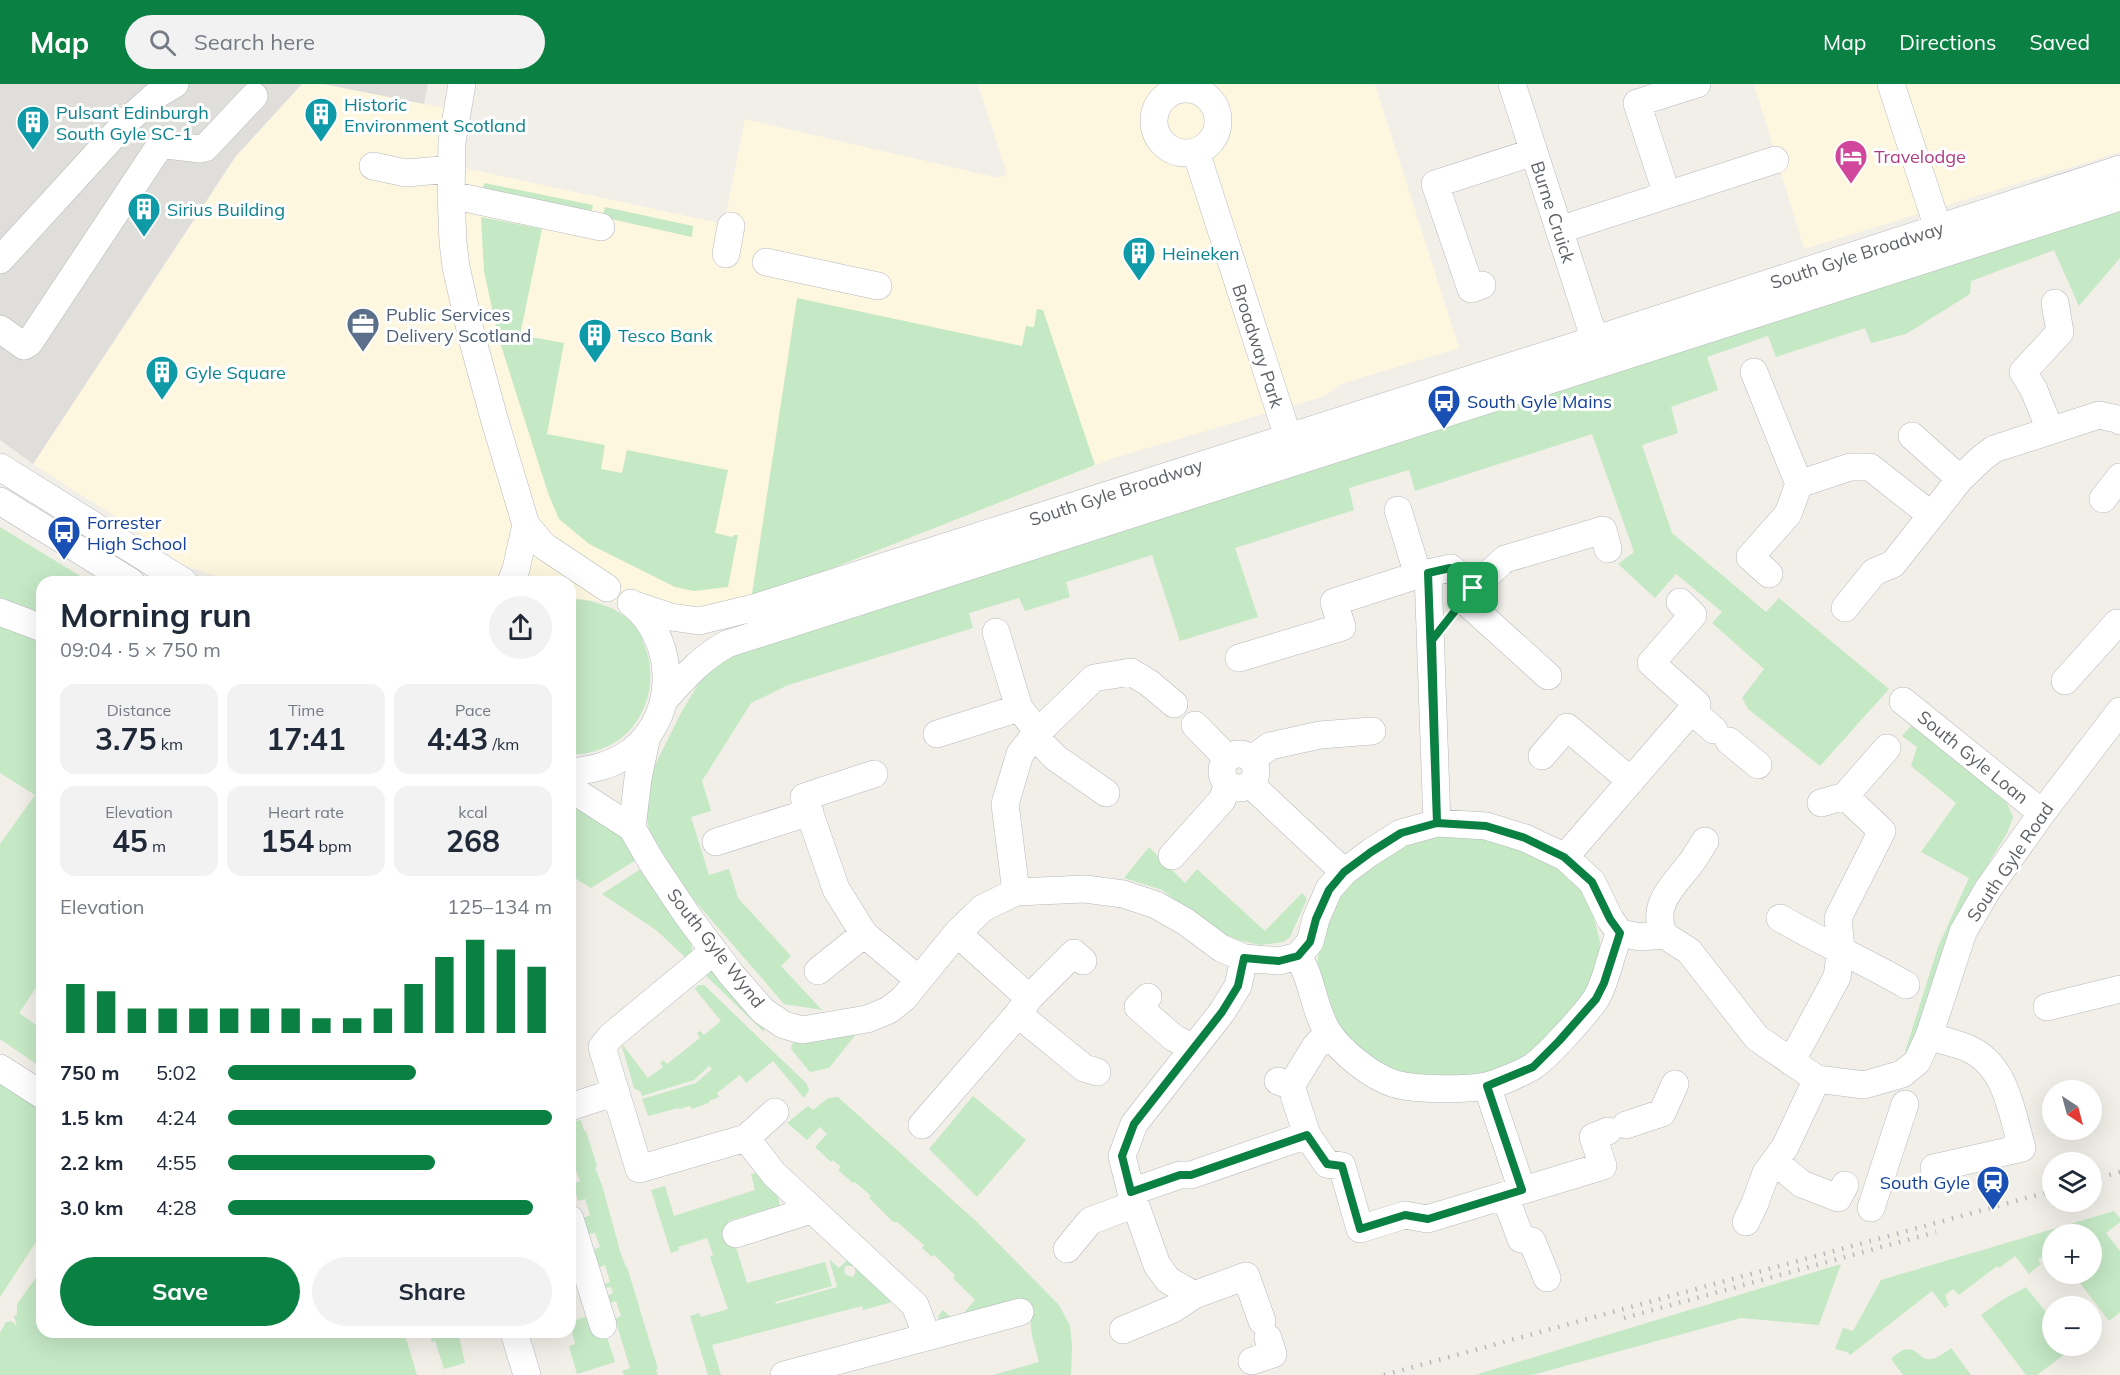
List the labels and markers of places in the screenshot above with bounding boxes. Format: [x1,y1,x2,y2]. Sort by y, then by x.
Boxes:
place label: Historic Environment Scotland [344,93,526,137]
building icon: Historic Environment Scotland [303,96,339,143]
place label: Pulsant Edinburgh South Gyle SC-1 [56,101,209,145]
building icon: Pulsant Edinburgh South Gyle SC-1 [15,104,51,151]
hotel icon: Travelodge [1833,138,1869,185]
place label: Travelodge [1874,145,1966,168]
building icon: Sirius Building [126,191,162,238]
place label: Sirius Building [167,198,285,221]
building icon: Heineken [1121,235,1157,282]
place label: Heineken [1162,242,1240,265]
place label: Public Services Delivery Scotland [386,303,531,347]
office icon: Public Services Delivery Scotland [345,306,381,353]
building icon: Tesco Bank [577,317,613,364]
place label: Tesco Bank [618,324,714,347]
building icon: Gyle Square [144,354,180,401]
place label: Gyle Square [185,361,286,384]
bus stop icon: South Gyle Mains [1426,383,1462,430]
place label: South Gyle Mains [1467,390,1612,413]
place label: Forrester High School [87,511,187,555]
bus stop icon: Forrester High School [46,514,82,561]
pin [1447,562,1498,613]
station icon: South Gyle [1975,1164,2011,1211]
place label: South Gyle [1880,1171,1970,1194]

